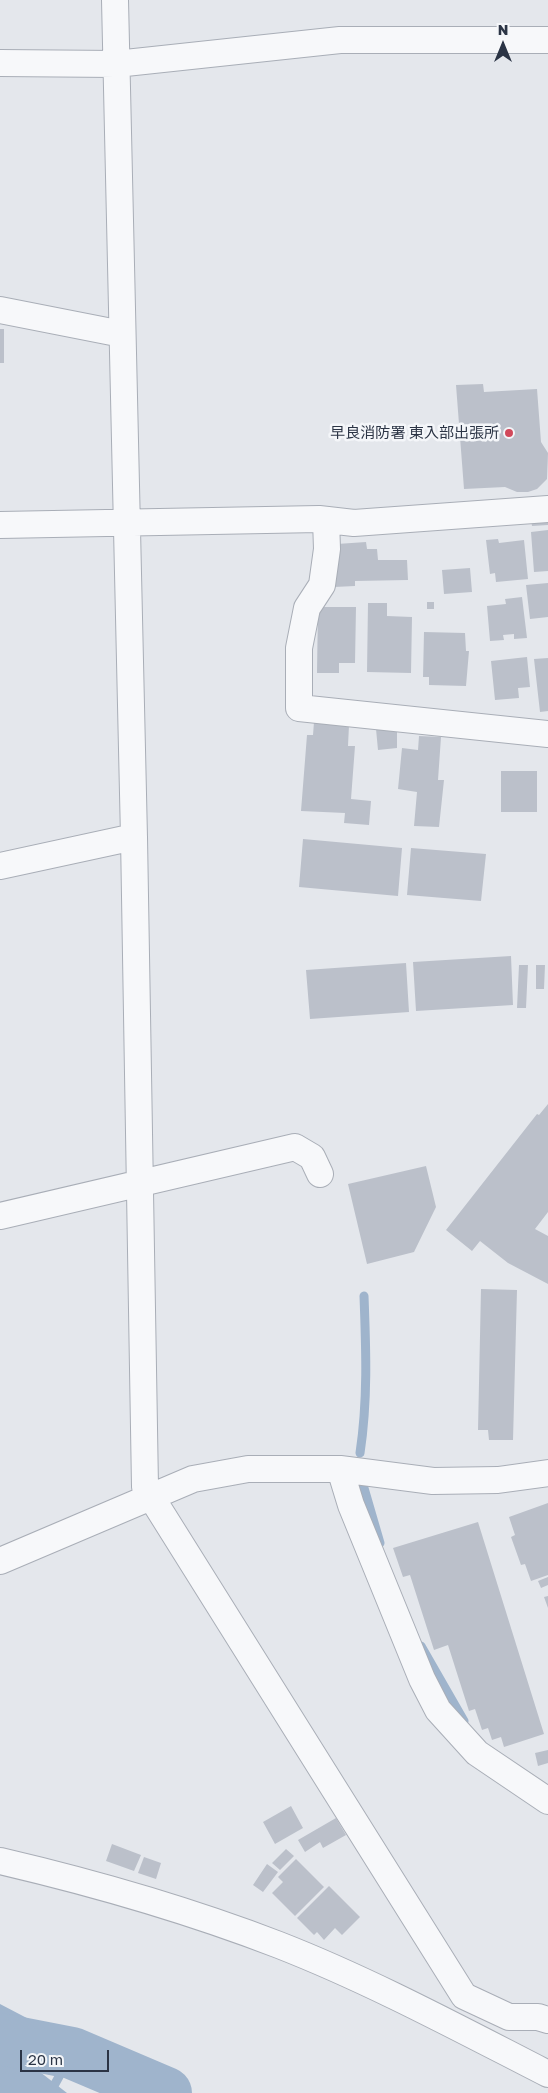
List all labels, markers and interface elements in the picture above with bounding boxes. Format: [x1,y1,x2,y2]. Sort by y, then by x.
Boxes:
north arrow [478,20,528,70]
text: N [498,21,508,38]
place label: 早良消防署 東入部出張所 [330,424,499,442]
marker: 早良消防署 東入部出張所 [503,427,515,439]
scale bar [22,2040,111,2072]
text: 20 m [28,2050,63,2068]

